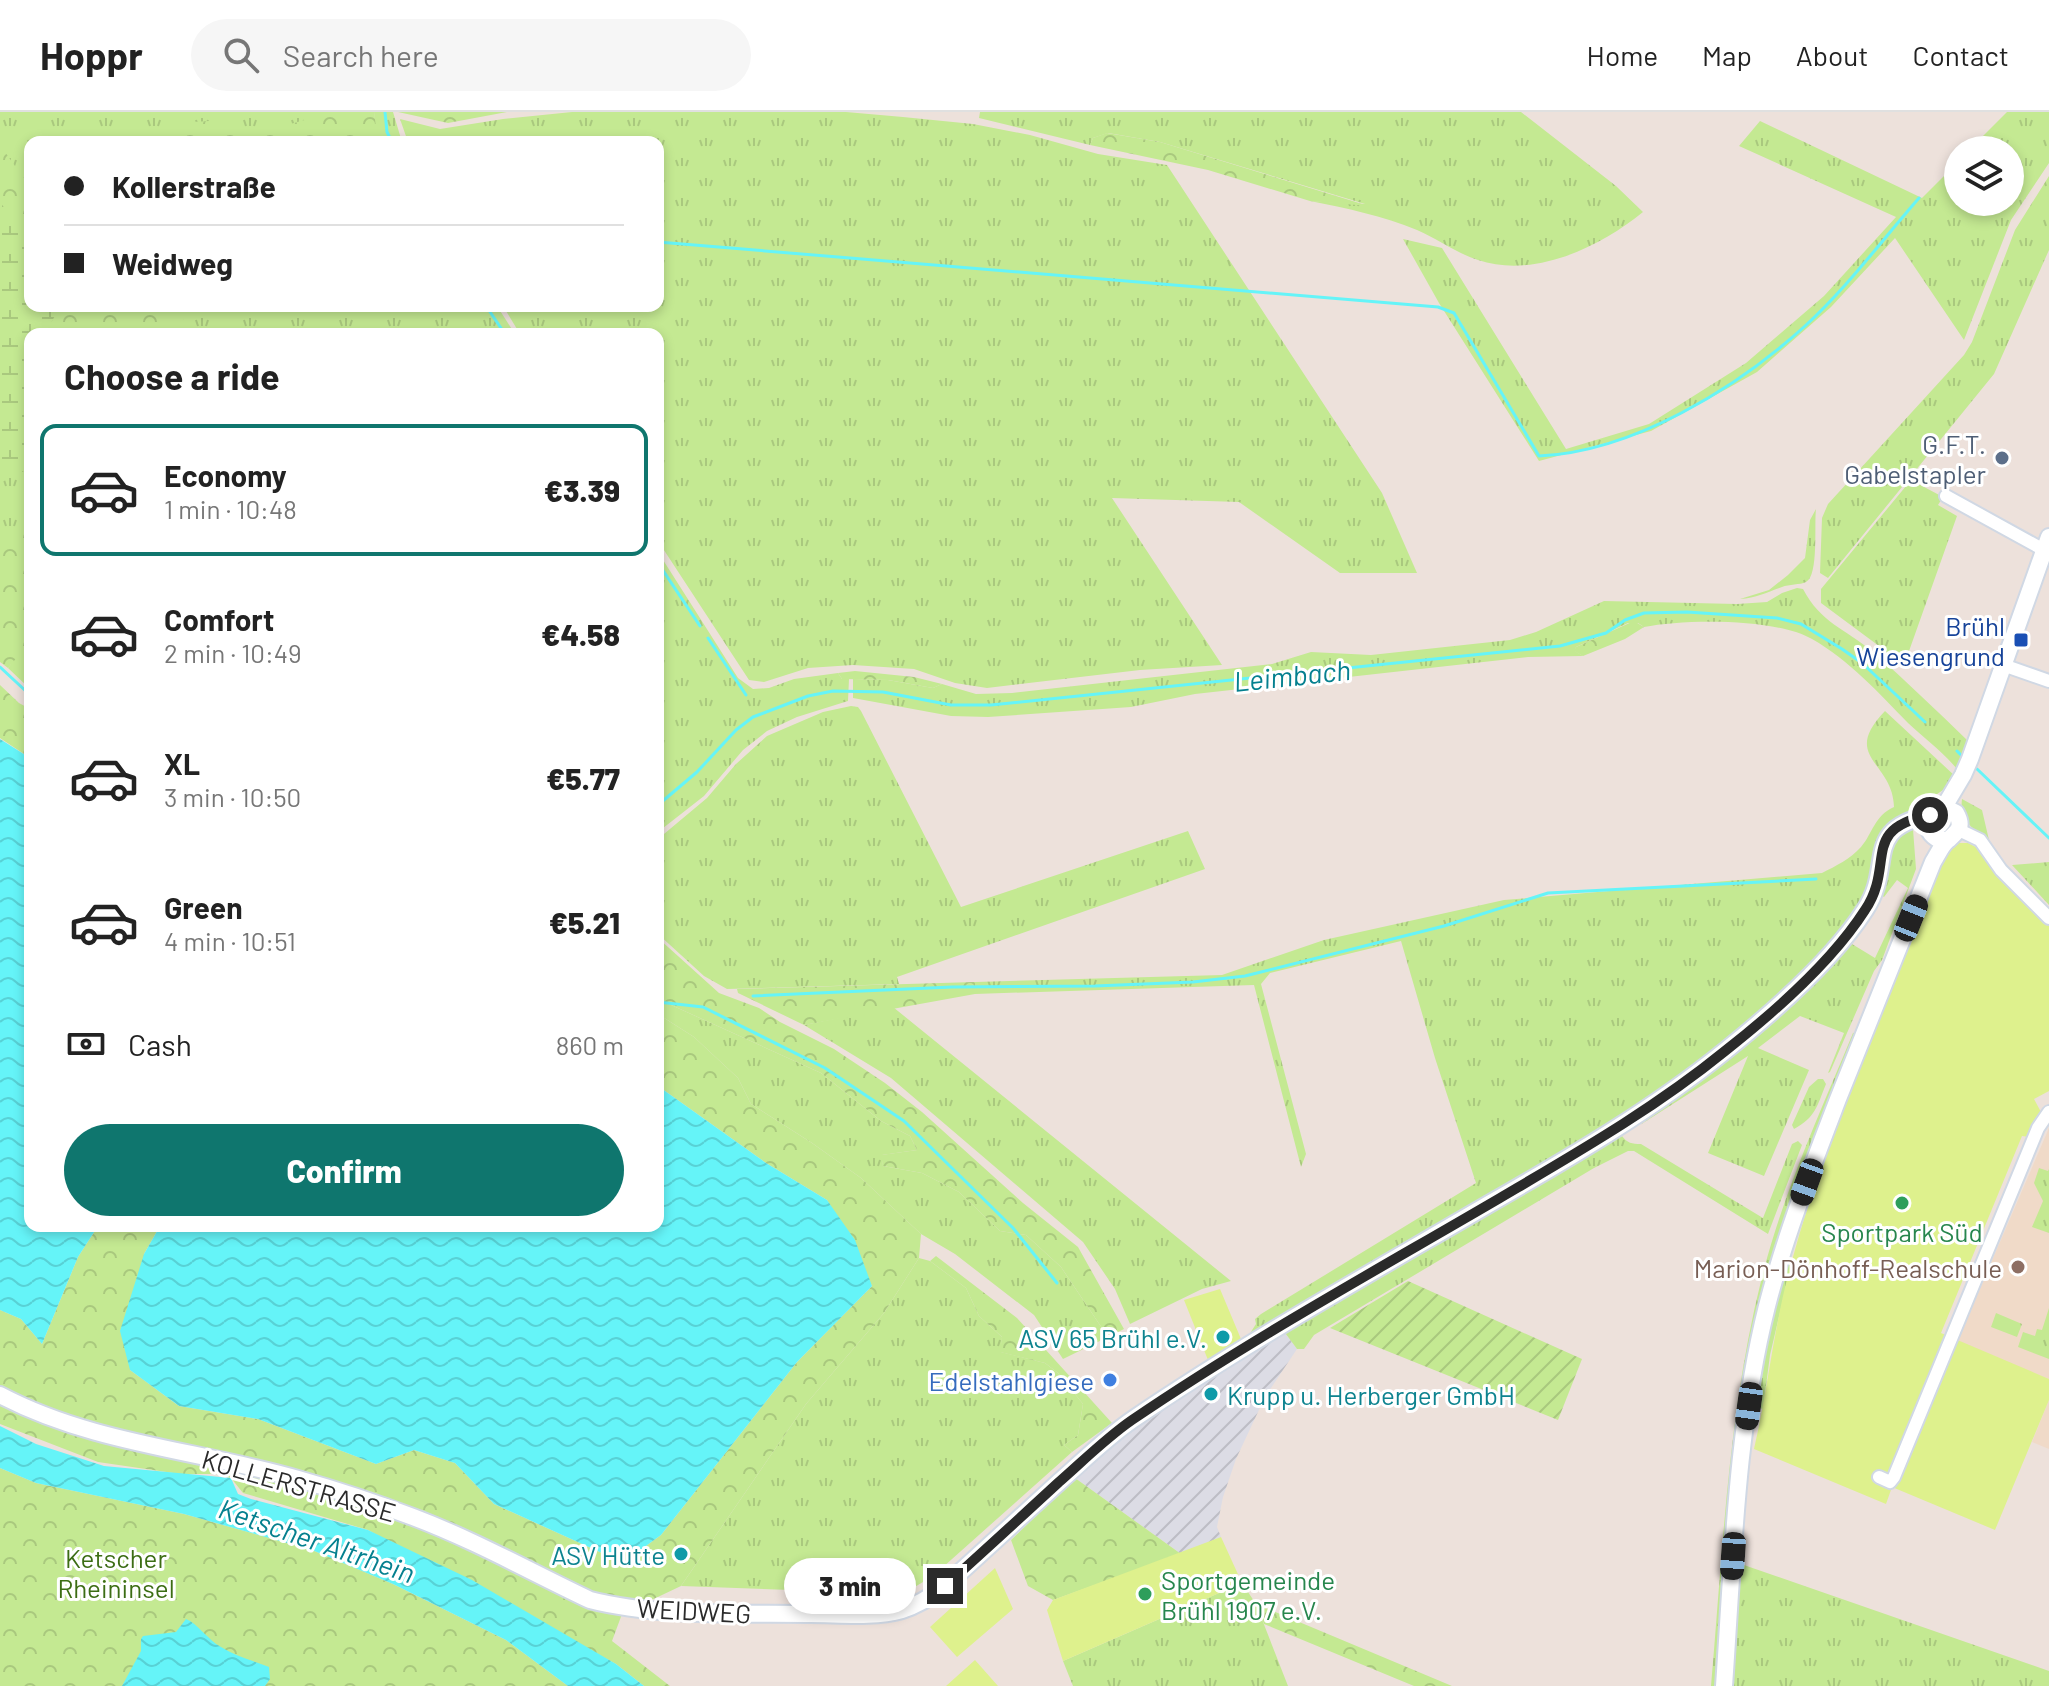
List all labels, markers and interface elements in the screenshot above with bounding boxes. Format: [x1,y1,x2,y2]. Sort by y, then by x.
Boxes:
search box [191,19,751,91]
text: Hoppr [40,32,143,78]
icon: search [219,33,263,77]
text: Search here [283,37,439,73]
text: Home [1587,38,1658,72]
text: Map [1702,38,1752,72]
text: About [1796,38,1868,72]
text: Contact [1912,38,2009,72]
map controls [1944,136,2024,216]
button: layers [1944,136,2024,216]
text: Kollerstraße [112,168,276,204]
text: Weidweg [112,245,233,281]
text: Choose a ride [64,354,280,397]
place label: G.F.T. Gabelstapler [1844,428,1987,489]
marker: G.F.T. Gabelstapler [1993,449,2011,467]
icon: car [68,454,140,526]
text: Economy [164,457,287,493]
text: €3.39 [544,472,620,508]
text: 1 min · 10:48 [164,493,297,524]
icon: car [68,598,140,670]
text: Comfort [164,601,274,637]
place label: Brühl Wiesengrund [1856,610,2005,671]
text: €4.58 [541,616,620,652]
marker: Brühl Wiesengrund [2012,631,2030,649]
text: 2 min · 10:49 [164,637,302,668]
water label: Leimbach [1232,652,1352,698]
icon: car [68,742,140,814]
text: XL [164,745,200,781]
text: €5.77 [546,760,620,796]
text: 3 min · 10:50 [164,781,301,812]
route start [1912,797,1948,833]
icon: car [68,886,140,958]
text: Green [164,889,243,925]
car [1891,891,1931,945]
text: €5.21 [549,904,620,940]
text: 4 min · 10:51 [164,925,296,956]
icon: cash [64,1022,108,1066]
text: Cash [128,1026,192,1062]
text: 860 m [556,1029,624,1060]
button: Confirm [64,1124,624,1216]
car [1788,1155,1826,1209]
marker: Sportpark Süd [1893,1194,1911,1212]
place label: Sportpark Süd [1821,1216,1983,1247]
place label: Marion-Dönhoff-Realschule [1694,1252,2002,1283]
marker: Marion-Dönhoff-Realschule [2009,1258,2027,1276]
place label: ASV 65 Brühl e.V. [1019,1322,1207,1353]
marker: ASV 65 Brühl e.V. [1214,1328,1232,1346]
place label: Edelstahlgiese [928,1365,1094,1396]
marker: Edelstahlgiese [1101,1371,1119,1389]
place label: Krupp u. Herberger GmbH [1227,1379,1515,1410]
car [1734,1381,1764,1431]
marker: Krupp u. Herberger GmbH [1202,1385,1220,1403]
street label: KOLLERSTRASSE [199,1443,399,1527]
water label: Ketscher Altrhein [215,1491,419,1589]
car [1719,1531,1747,1581]
place label: ASV Hütte [551,1539,665,1570]
park label: Ketscher Rheininsel [57,1542,175,1603]
marker: ASV Hütte [672,1545,690,1563]
callout: 3 min [785,1558,917,1614]
place label: Sportgemeinde Brühl 1907 e.V. [1161,1564,1335,1625]
route end [927,1568,963,1604]
text: 3 min [819,1570,881,1601]
marker: Sportgemeinde Brühl 1907 e.V. [1136,1585,1154,1603]
street label: WEIDWEG [636,1592,752,1628]

